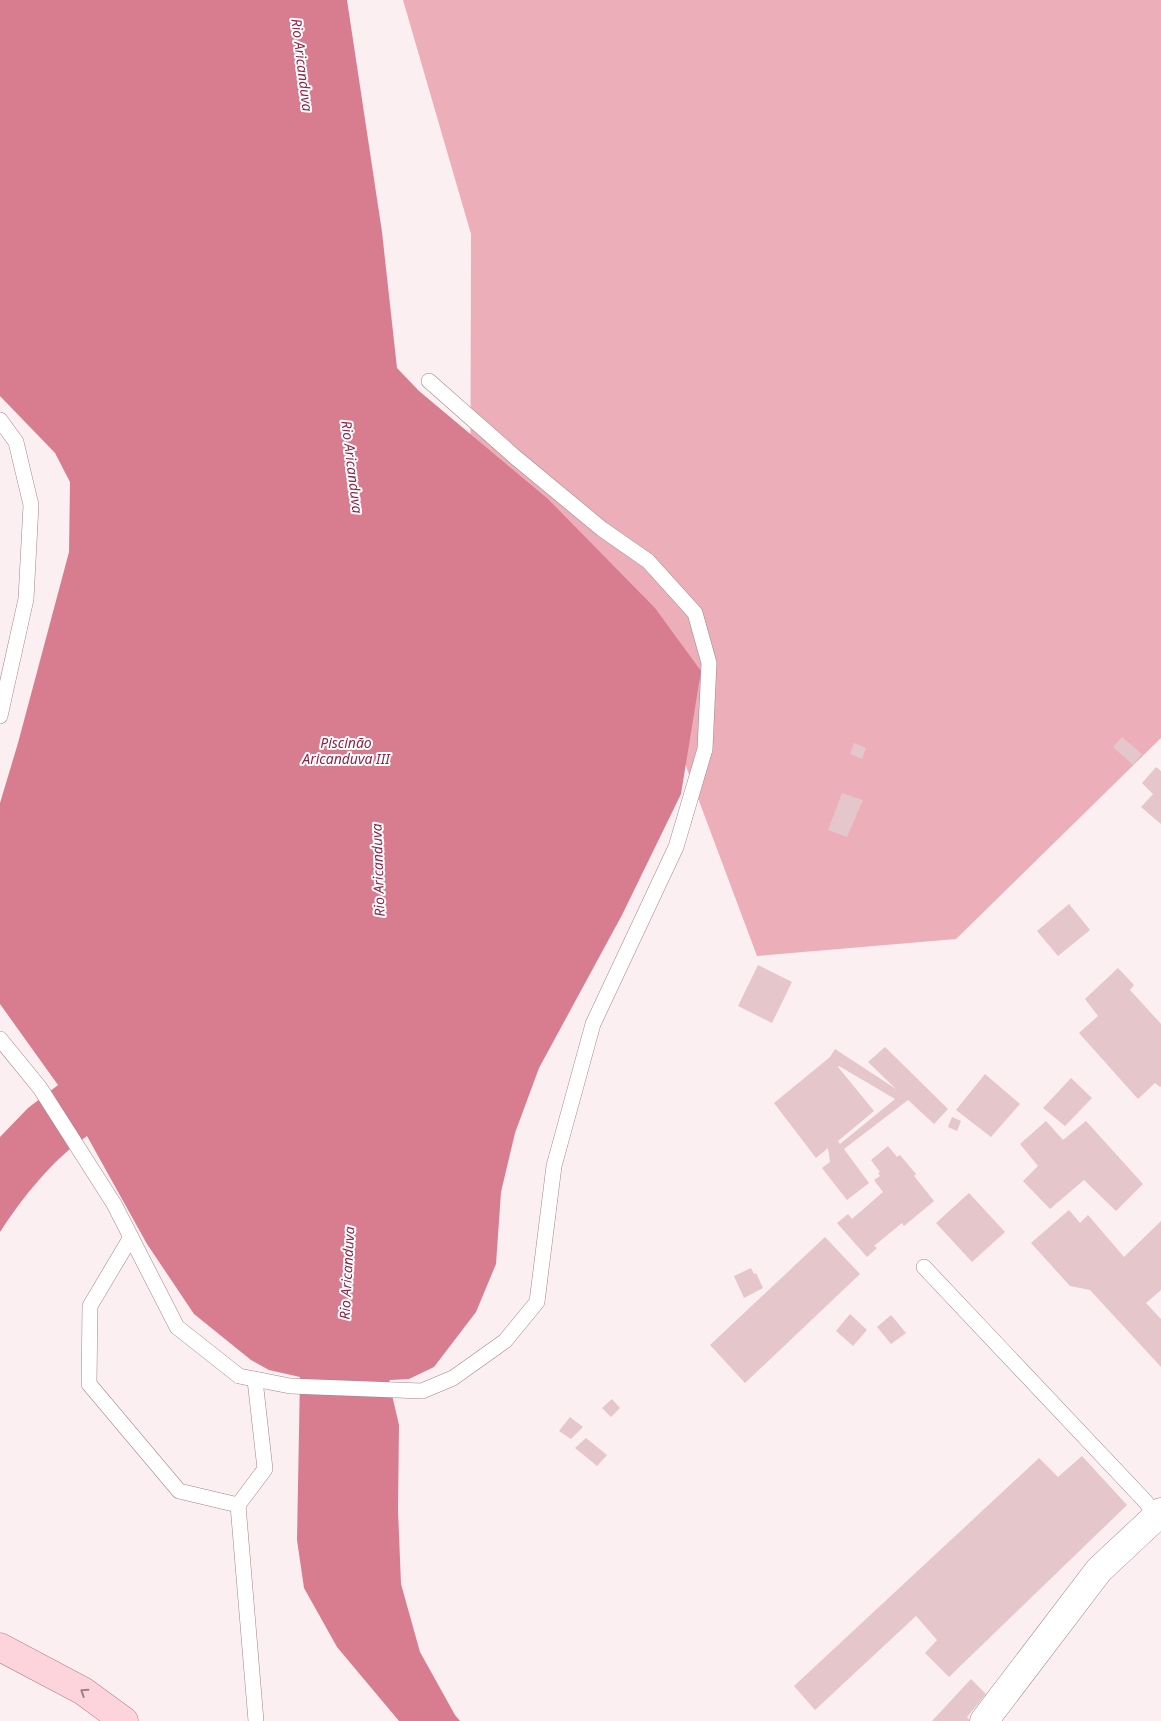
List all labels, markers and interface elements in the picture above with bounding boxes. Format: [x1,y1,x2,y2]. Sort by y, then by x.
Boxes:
water label: Rio Aricanduva [287,17,318,112]
water label: Rio Aricanduva [337,419,368,514]
water label: Piscinão Aricanduva III [301,733,391,768]
water label: Rio Aricanduva [366,823,389,917]
water label: Rio Aricanduva [335,1226,358,1320]
one-way arrow [81,1689,90,1698]

